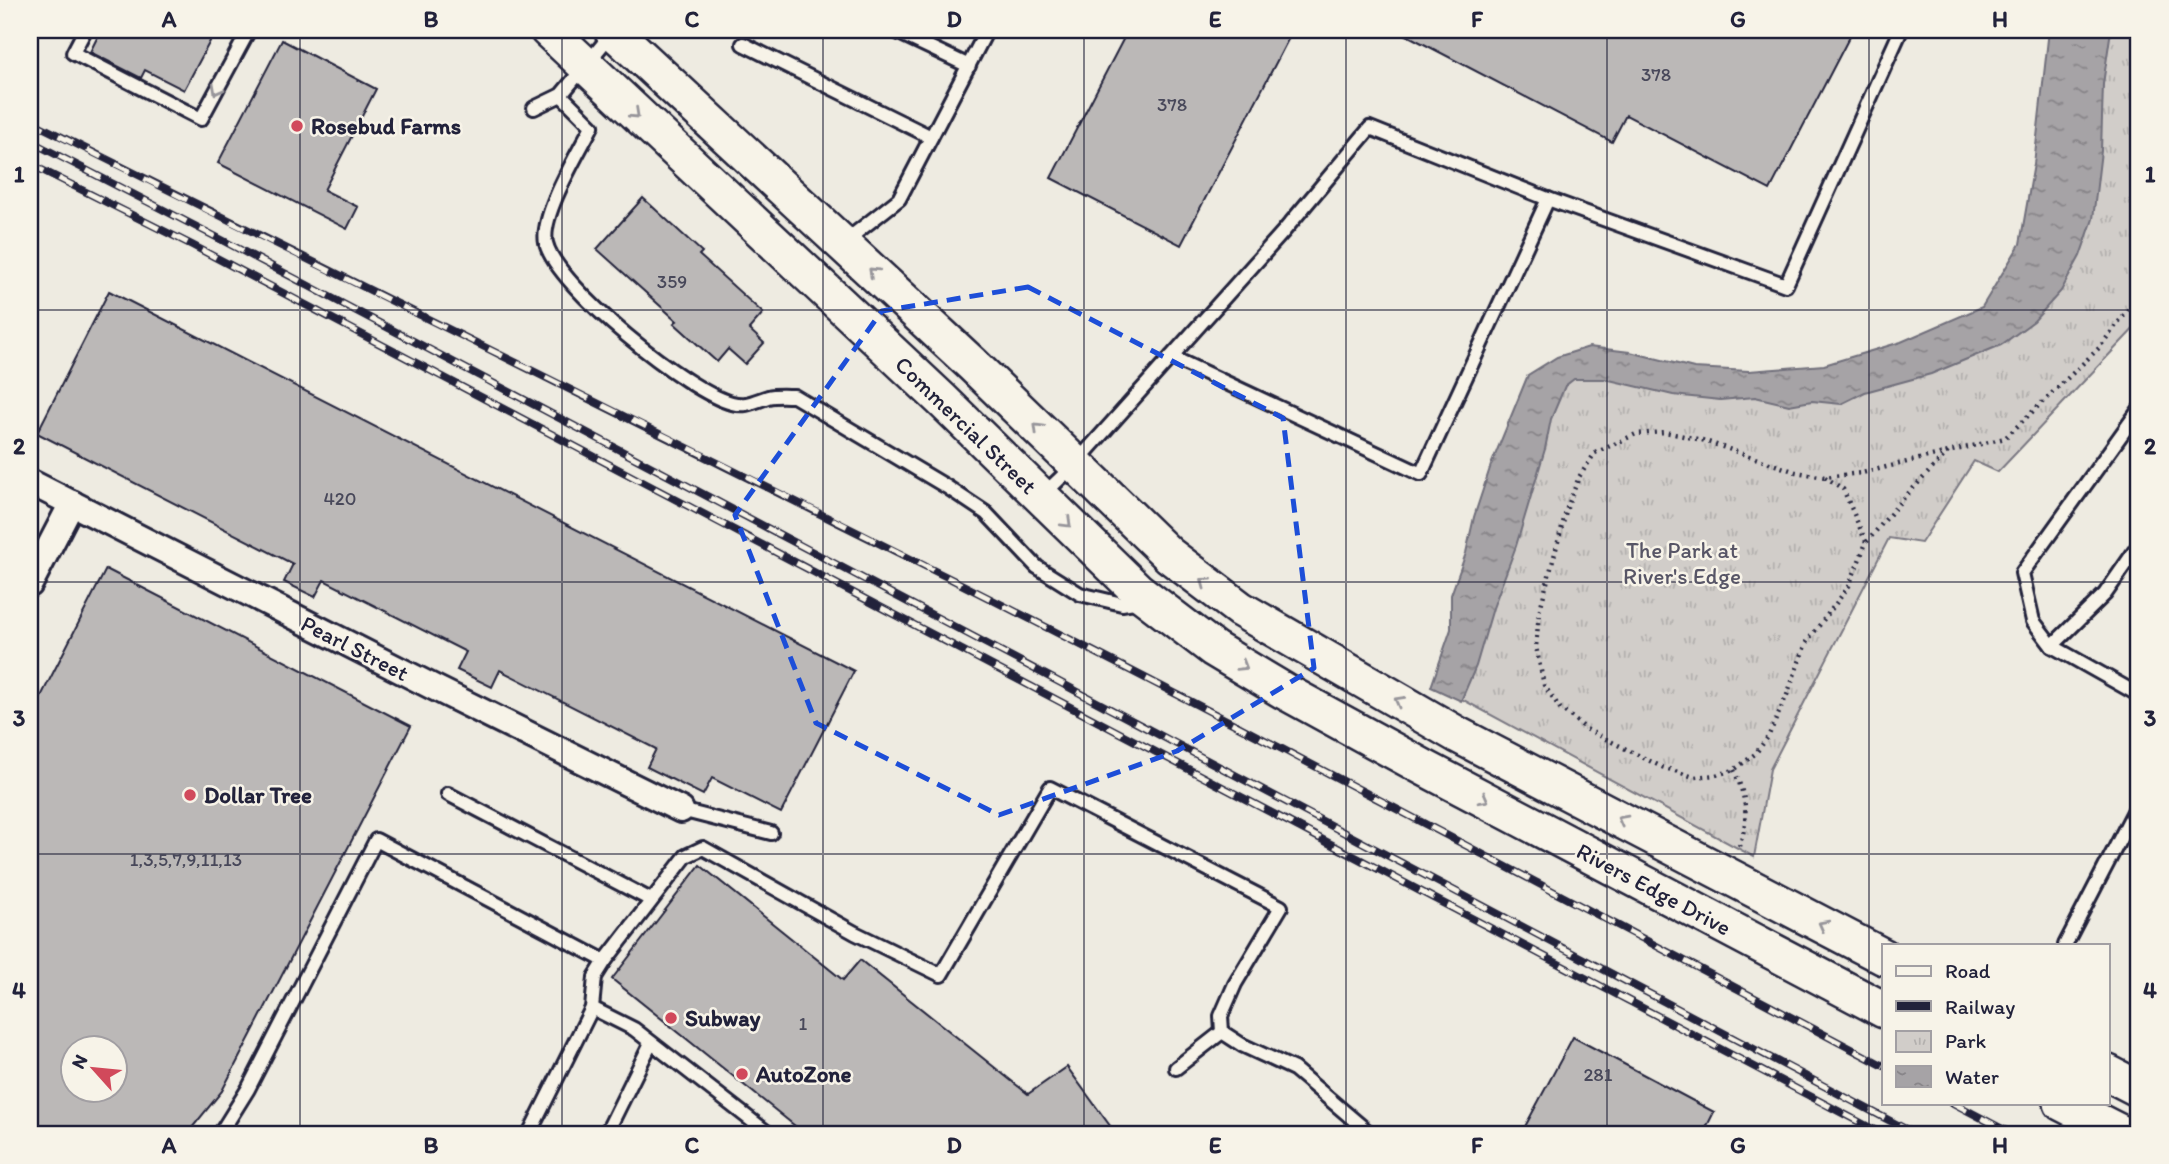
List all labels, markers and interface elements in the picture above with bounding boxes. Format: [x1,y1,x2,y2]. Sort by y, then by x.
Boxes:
text: A [161,5,177,33]
text: B [424,5,439,33]
text: C [685,5,700,33]
text: D [946,5,962,33]
text: E [1209,5,1222,33]
text: F [1471,5,1484,33]
text: G [1730,5,1746,33]
text: H [1992,5,2008,33]
house number: 378 [1641,63,1671,86]
one-way arrow [212,83,225,95]
house number: 378 [1157,93,1187,116]
one-way arrow [627,105,640,118]
place label: Rosebud Farms [311,112,461,140]
marker: Rosebud Farms [289,118,305,134]
text: 1 [14,160,25,188]
text: 1 [2145,160,2156,188]
one-way arrow [868,267,881,280]
house number: 359 [657,270,687,293]
street label: Commercial Street [889,350,1043,500]
one-way arrow [1034,424,1047,437]
text: 2 [13,432,26,460]
text: 2 [2144,432,2157,460]
house number: 420 [323,487,357,510]
one-way arrow [1059,514,1072,527]
park label: The Park at River's Edge [1623,536,1741,590]
one-way arrow [1200,578,1213,591]
street label: Pearl Street [297,609,414,687]
one-way arrow [1235,658,1248,671]
one-way arrow [1394,696,1406,709]
text: 3 [13,704,26,732]
text: 3 [2144,704,2157,732]
place label: Dollar Tree [204,781,312,809]
marker: Dollar Tree [182,787,198,803]
one-way arrow [1477,791,1489,805]
one-way arrow [1617,814,1629,828]
street label: Rivers Edge Drive [1572,837,1736,941]
house number: 1,3,5,7,9,11,13 [130,848,242,871]
one-way arrow [1818,920,1830,933]
legend [1882,944,2110,1104]
text: Road [1945,958,1991,983]
text: 4 [12,976,26,1004]
text: 4 [2143,976,2157,1004]
text: Railway [1945,994,2015,1019]
place label: Subway [685,1004,761,1032]
marker: Subway [663,1010,679,1026]
house number: 1 [799,1012,808,1035]
text: Park [1945,1028,1987,1053]
north arrow [60,1034,130,1104]
text: N [66,1051,92,1072]
place label: AutoZone [755,1060,852,1088]
house number: 281 [1583,1063,1613,1086]
text: Water [1945,1064,1999,1089]
marker: AutoZone [734,1066,750,1082]
text: A [161,1131,177,1159]
text: B [424,1131,439,1159]
text: C [685,1131,700,1159]
text: D [946,1131,962,1159]
text: E [1209,1131,1222,1159]
text: F [1471,1131,1484,1159]
text: G [1730,1131,1746,1159]
text: H [1992,1131,2008,1159]

